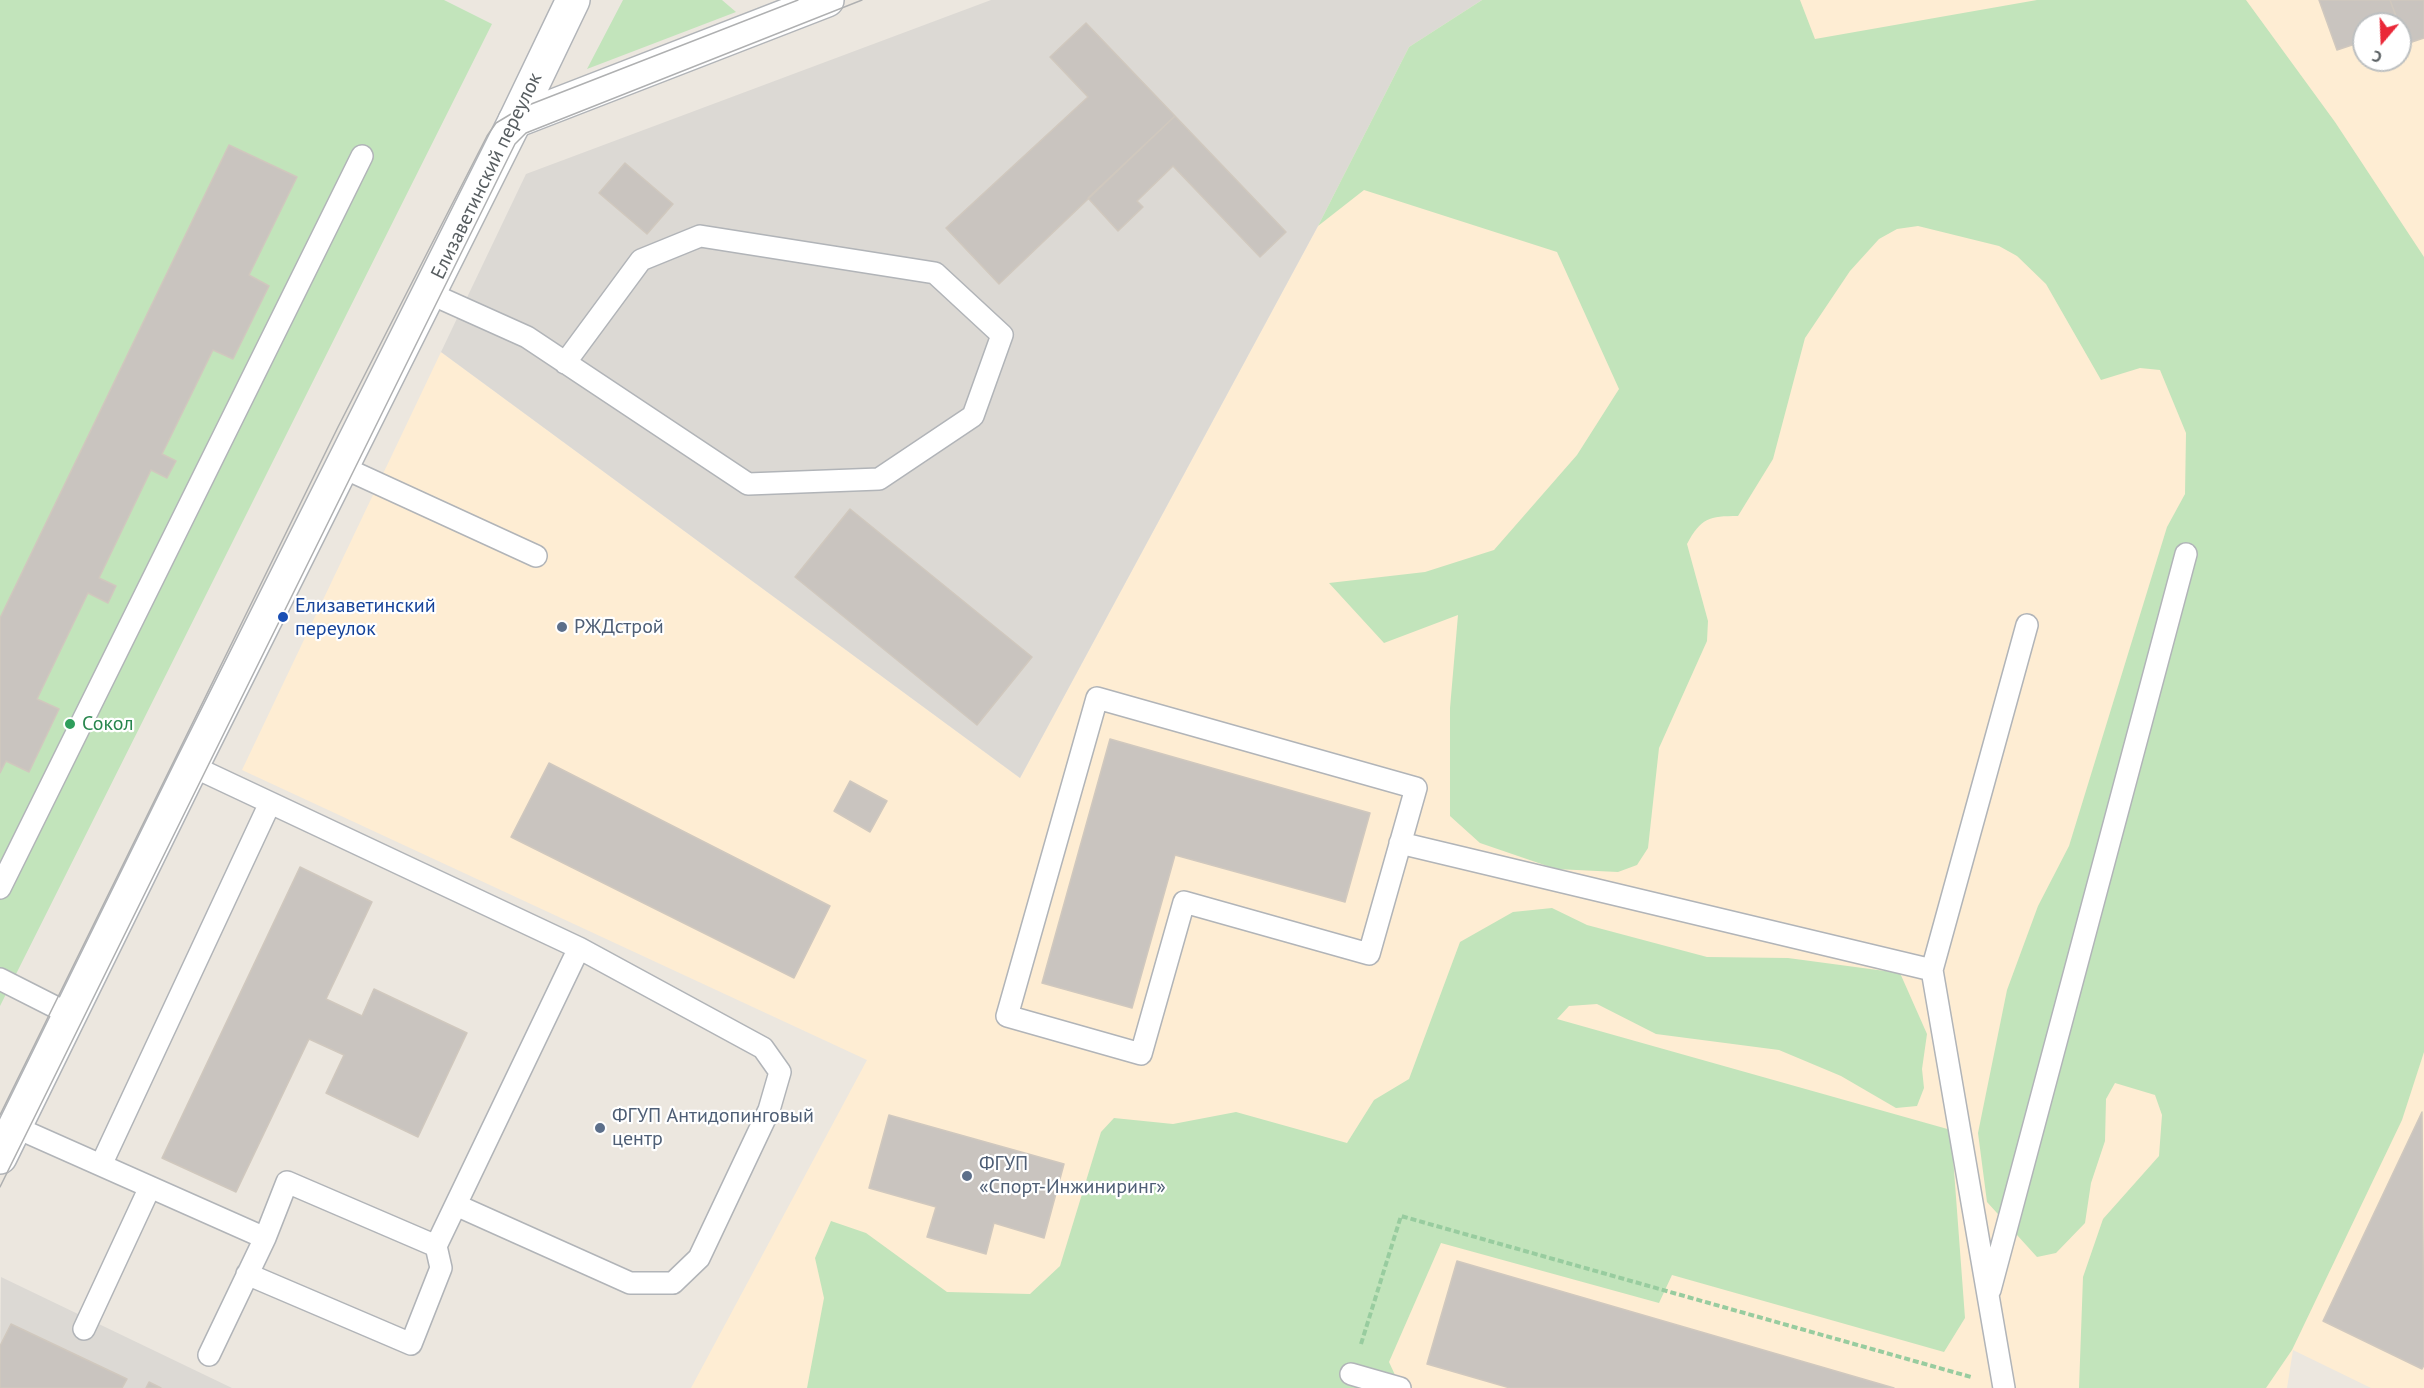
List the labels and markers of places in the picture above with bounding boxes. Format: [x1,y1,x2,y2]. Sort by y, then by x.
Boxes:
place label: Елизаветинский переулок [295,594,436,641]
marker: Елизаветинский переулок [276,610,290,624]
place label: РЖДстрой [574,615,664,639]
marker: РЖДстрой [555,620,569,634]
place label: Сокол [82,712,133,736]
marker: Сокол [63,717,77,731]
place label: ФГУП Антидопинговый центр [612,1104,814,1151]
marker: ФГУП Антидопинговый центр [593,1121,607,1135]
place label: ФГУП «Спорт-Инжиниринг» [979,1152,1166,1199]
marker: ФГУП «Спорт-Инжиниринг» [960,1169,974,1183]

